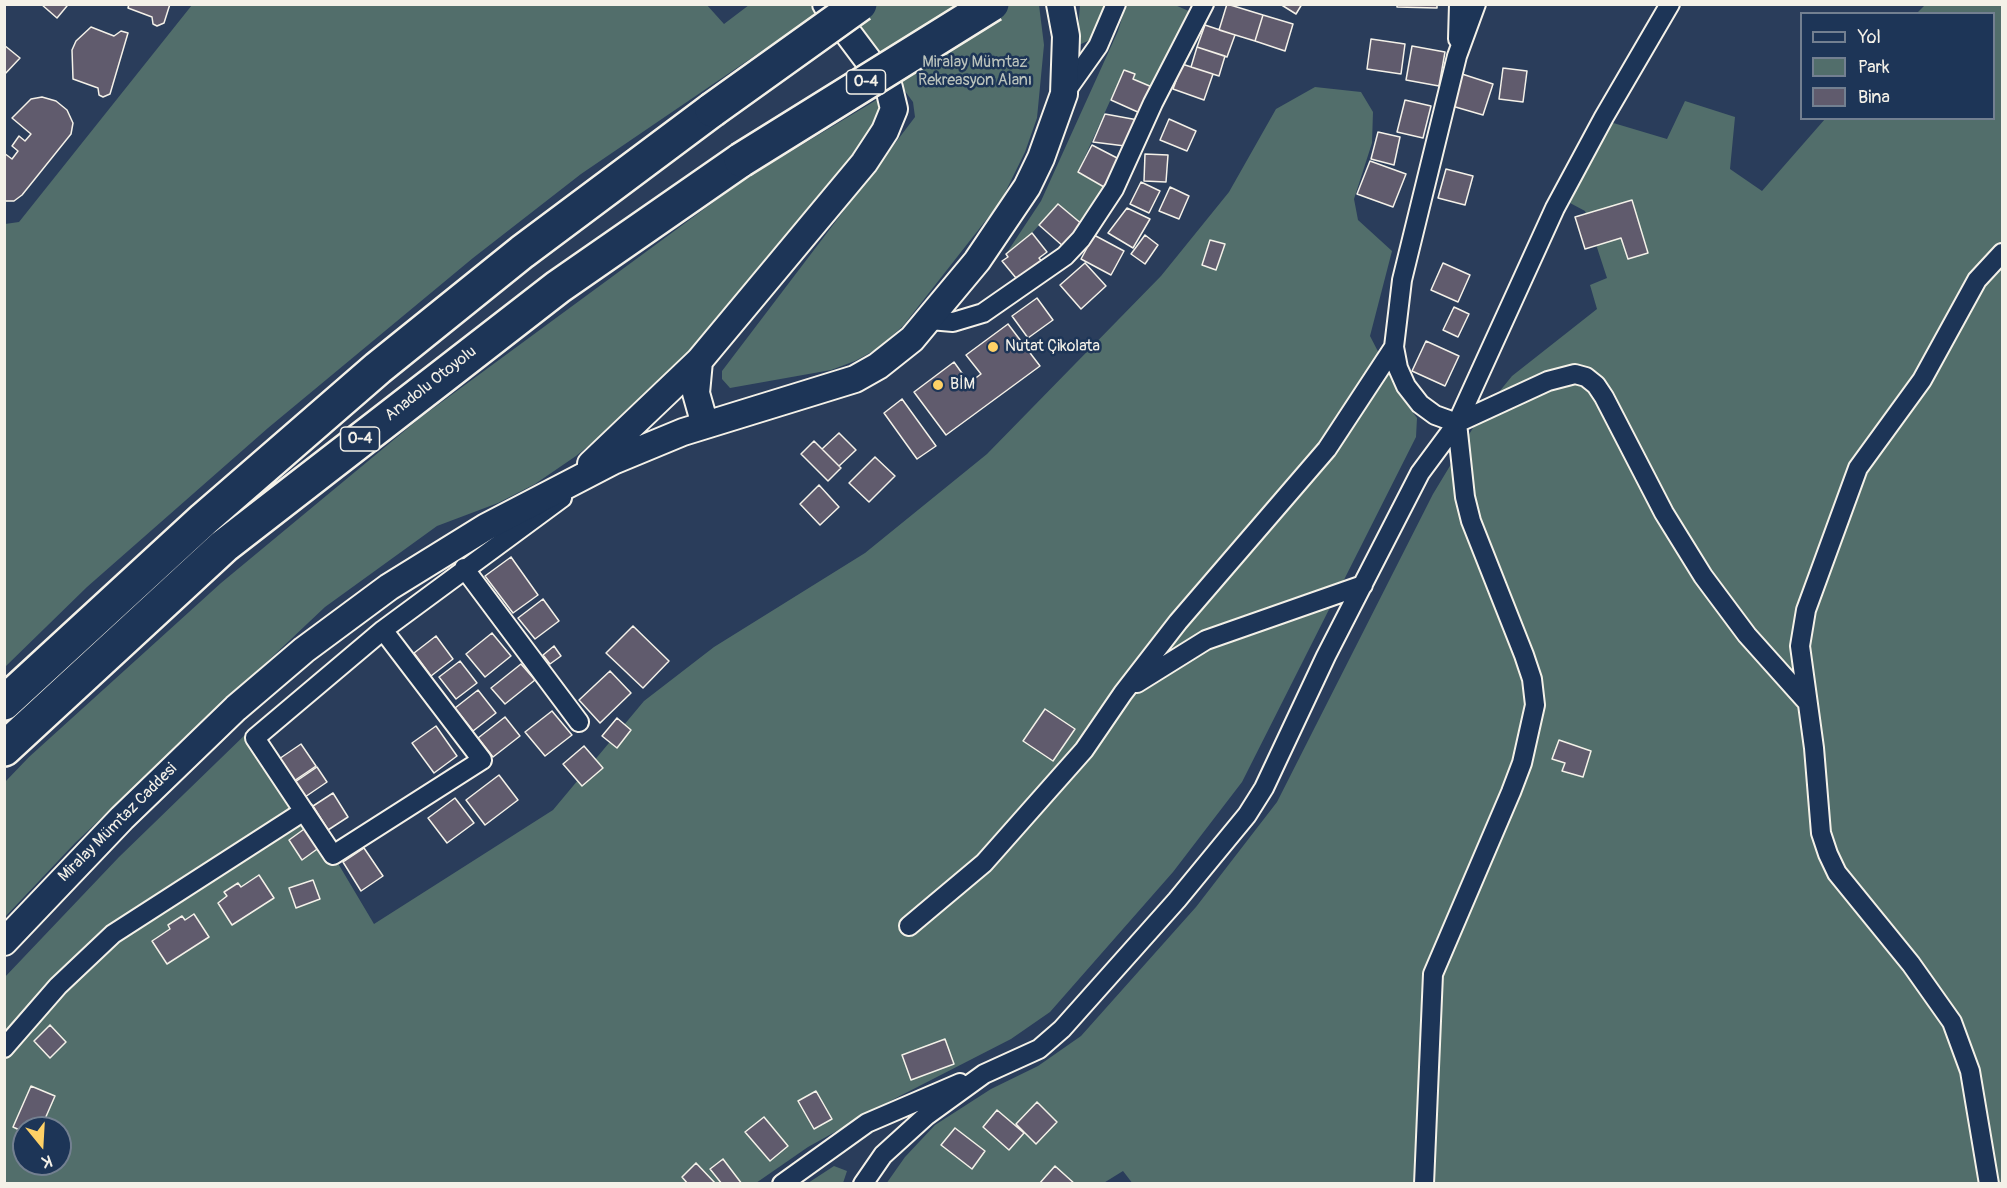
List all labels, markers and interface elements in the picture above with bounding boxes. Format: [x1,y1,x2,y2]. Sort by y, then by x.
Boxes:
legend [1800,12,1995,120]
text: Yol [1858,26,1881,49]
park label: Miralay Mümtaz Rekreasyon Alanı [918,53,1032,91]
text: Park [1858,56,1890,79]
road number: O-4 [846,70,886,94]
text: Bina [1858,86,1890,109]
place label: Nutat Çikolata [1005,337,1100,357]
marker: Nutat Çikolata [986,340,1000,354]
street label: Anadolu Otoyolu [381,342,481,426]
place label: BİM [950,375,975,395]
marker: BİM [931,378,945,392]
road number: O-4 [340,427,380,451]
street label: Miralay Mümtaz Caddesi [55,760,181,886]
north arrow [12,1116,72,1176]
text: K [39,1150,55,1172]

